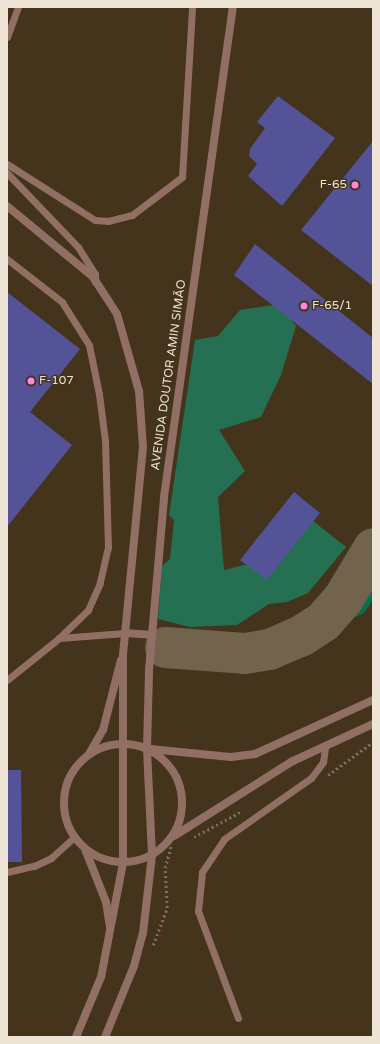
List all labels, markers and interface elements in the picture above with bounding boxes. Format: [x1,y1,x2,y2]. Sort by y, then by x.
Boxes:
place label: F-65 [320,178,347,192]
marker: F-65 [350,180,360,190]
street label: AVENIDA DOUTOR AMIN SIMÃO [148,279,190,471]
place label: F-65/1 [312,299,352,313]
marker: F-65/1 [299,301,309,311]
place label: F-107 [39,374,74,388]
marker: F-107 [26,376,36,386]

